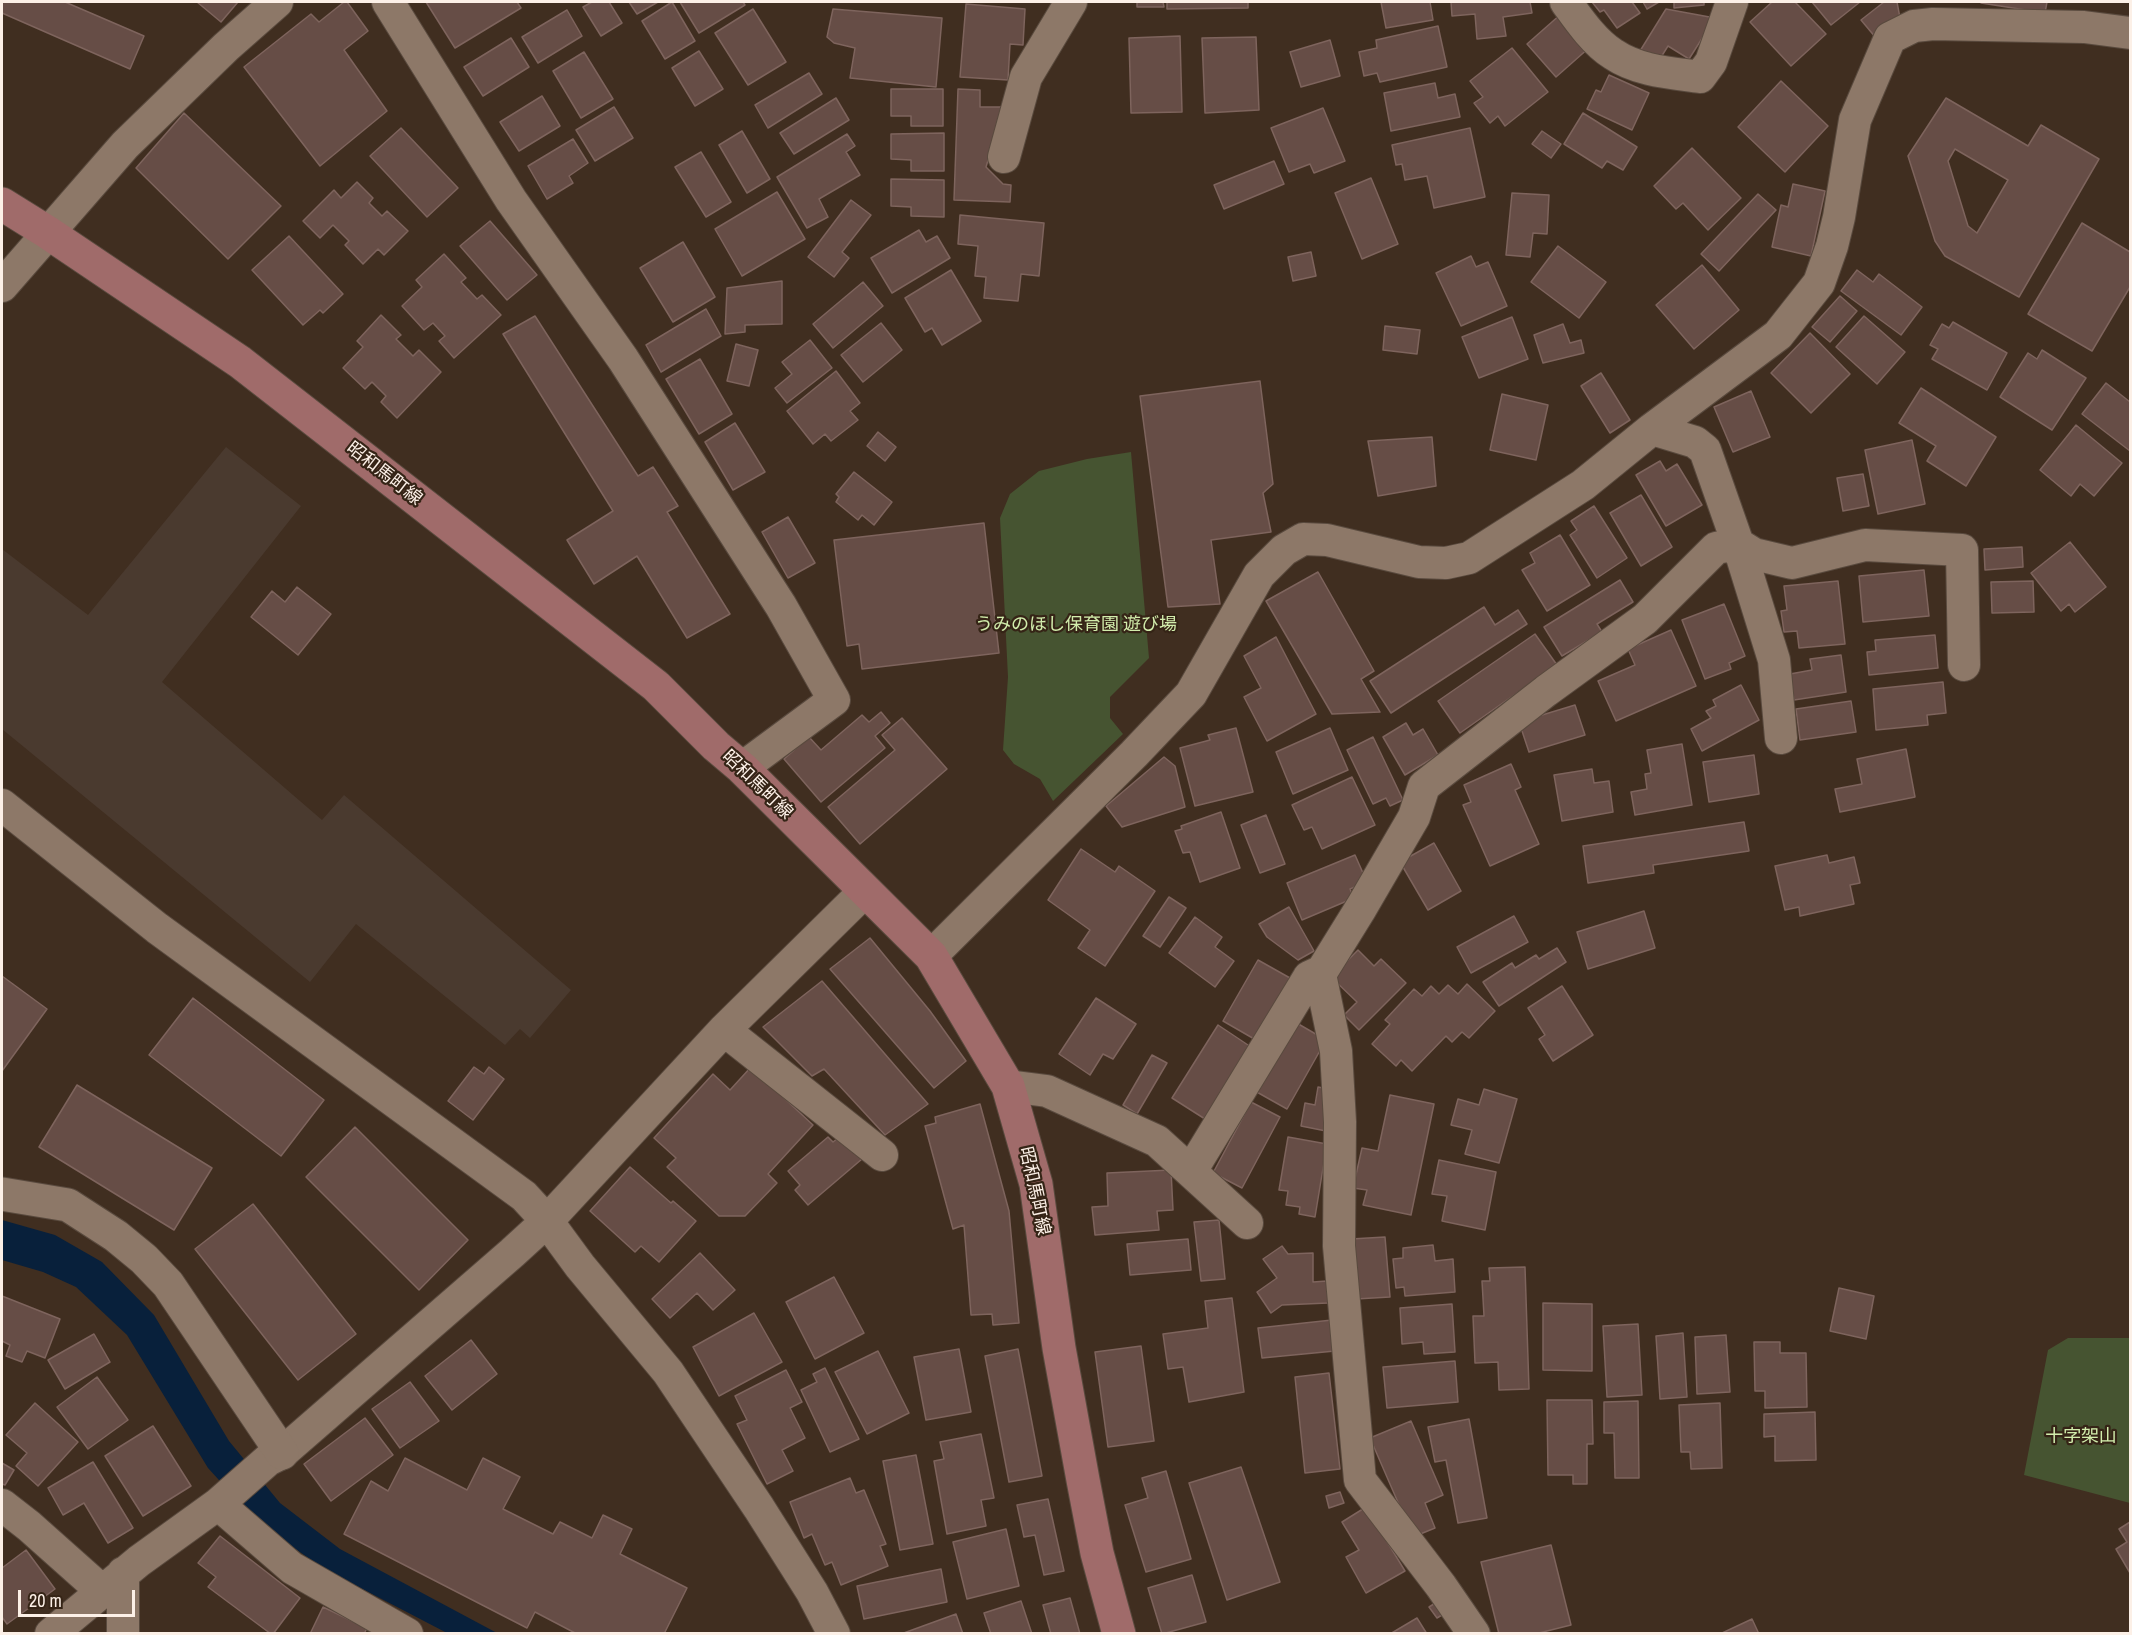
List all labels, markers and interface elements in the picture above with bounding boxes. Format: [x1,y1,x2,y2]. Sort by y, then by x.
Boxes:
street label: 昭和馬町線 [342,438,426,510]
park label: うみのほし保育園 遊び場 [975,614,1177,636]
street label: 昭和馬町線 [717,746,797,824]
street label: 昭和馬町線 [1014,1145,1054,1237]
park label: 十字架山 [2045,1426,2117,1448]
scale bar [21,1578,138,1616]
text: 20 m [29,1588,62,1613]

